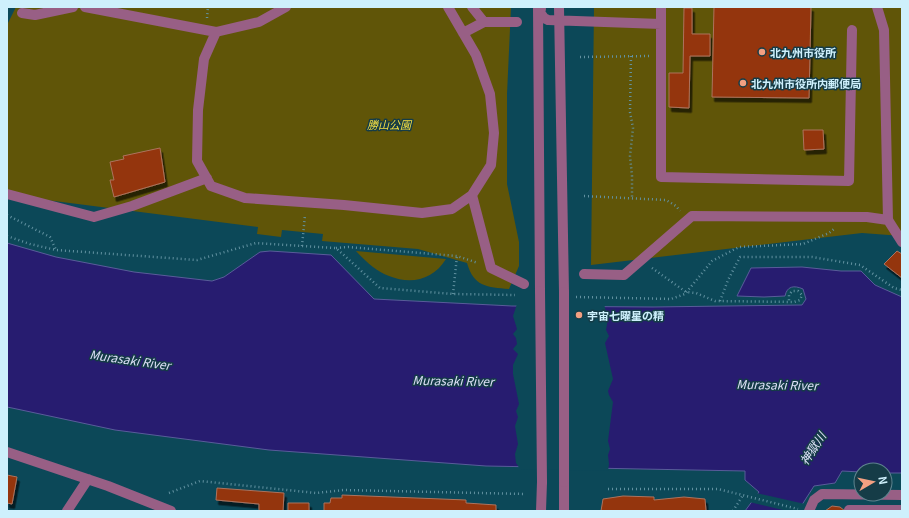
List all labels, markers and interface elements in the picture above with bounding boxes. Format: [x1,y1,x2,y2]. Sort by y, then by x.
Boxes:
place label: 北九州市役所 [770,44,836,60]
marker: 北九州市役所 [757,47,767,57]
place label: 北九州市役所内郵便局 [751,75,861,91]
marker: 北九州市役所内郵便局 [738,78,748,88]
park label: 勝山公園 [367,116,413,132]
place label: 宇宙七曜星の精 [587,307,664,323]
marker: 宇宙七曜星の精 [574,310,584,320]
water label: Murasaki River [88,345,174,373]
water label: Murasaki River [412,371,496,389]
water label: Murasaki River [736,375,820,393]
water label: 神獄川 [795,427,830,468]
north arrow [853,462,893,502]
text: N [875,475,892,486]

